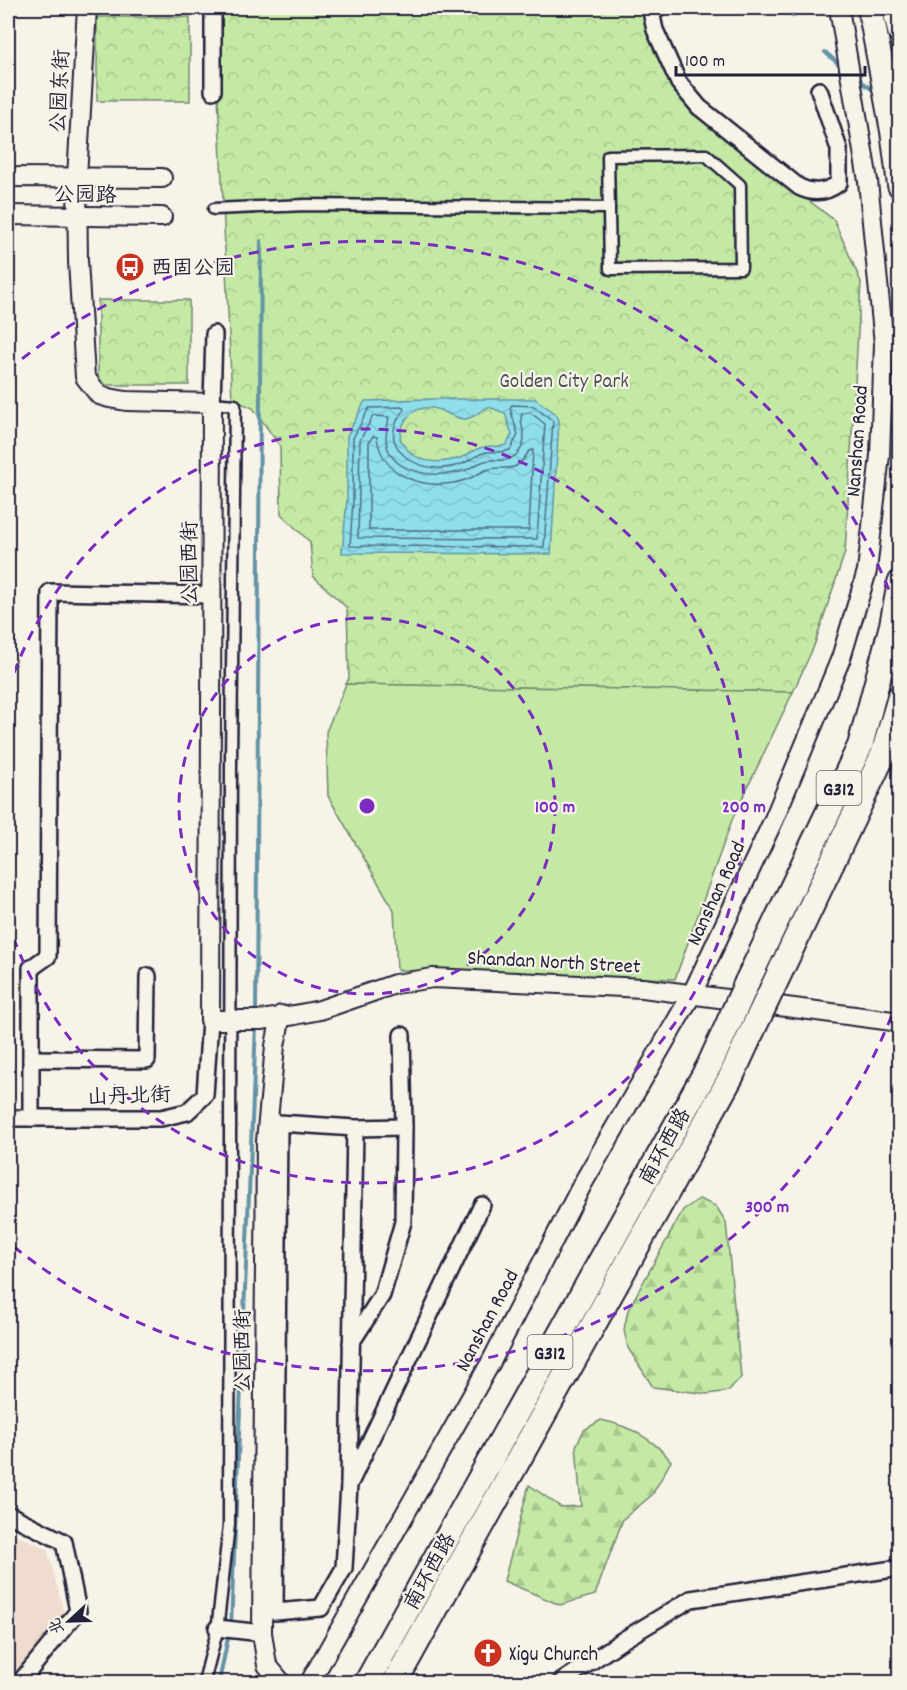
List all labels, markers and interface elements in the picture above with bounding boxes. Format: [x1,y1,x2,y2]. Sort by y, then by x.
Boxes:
scale bar [676,39,865,77]
street label: 公园东街 [45,48,79,134]
text: 100 m [685,50,725,75]
street label: 公园路 [53,181,117,213]
bus stop icon: 西固公园 [114,251,146,283]
place label: 西固公园 [151,255,235,285]
park label: Golden City Park [499,368,629,398]
street label: Nanshan Road [840,384,878,498]
street label: 公园西街 [177,521,207,605]
road number: G312 [816,771,862,805]
centre of rings [357,796,377,816]
text: 100 m [535,796,575,821]
text: 200 m [722,796,766,821]
street label: Nanshan Road [680,837,755,951]
street label: Shandan North Street [466,944,641,984]
street label: 山丹北街 [87,1082,172,1114]
street label: 南环西路 [633,1103,700,1191]
text: 300 m [745,1196,789,1221]
street label: Nanshan Road [449,1265,528,1378]
street label: 公园西街 [230,1309,260,1393]
road number: G312 [528,1335,572,1369]
street label: 南环西路 [398,1528,465,1616]
north arrow [39,1591,99,1651]
text: 北 [44,1614,71,1637]
church icon: Xigu Church [472,1637,504,1669]
place label: Xigu Church [509,1641,598,1671]

